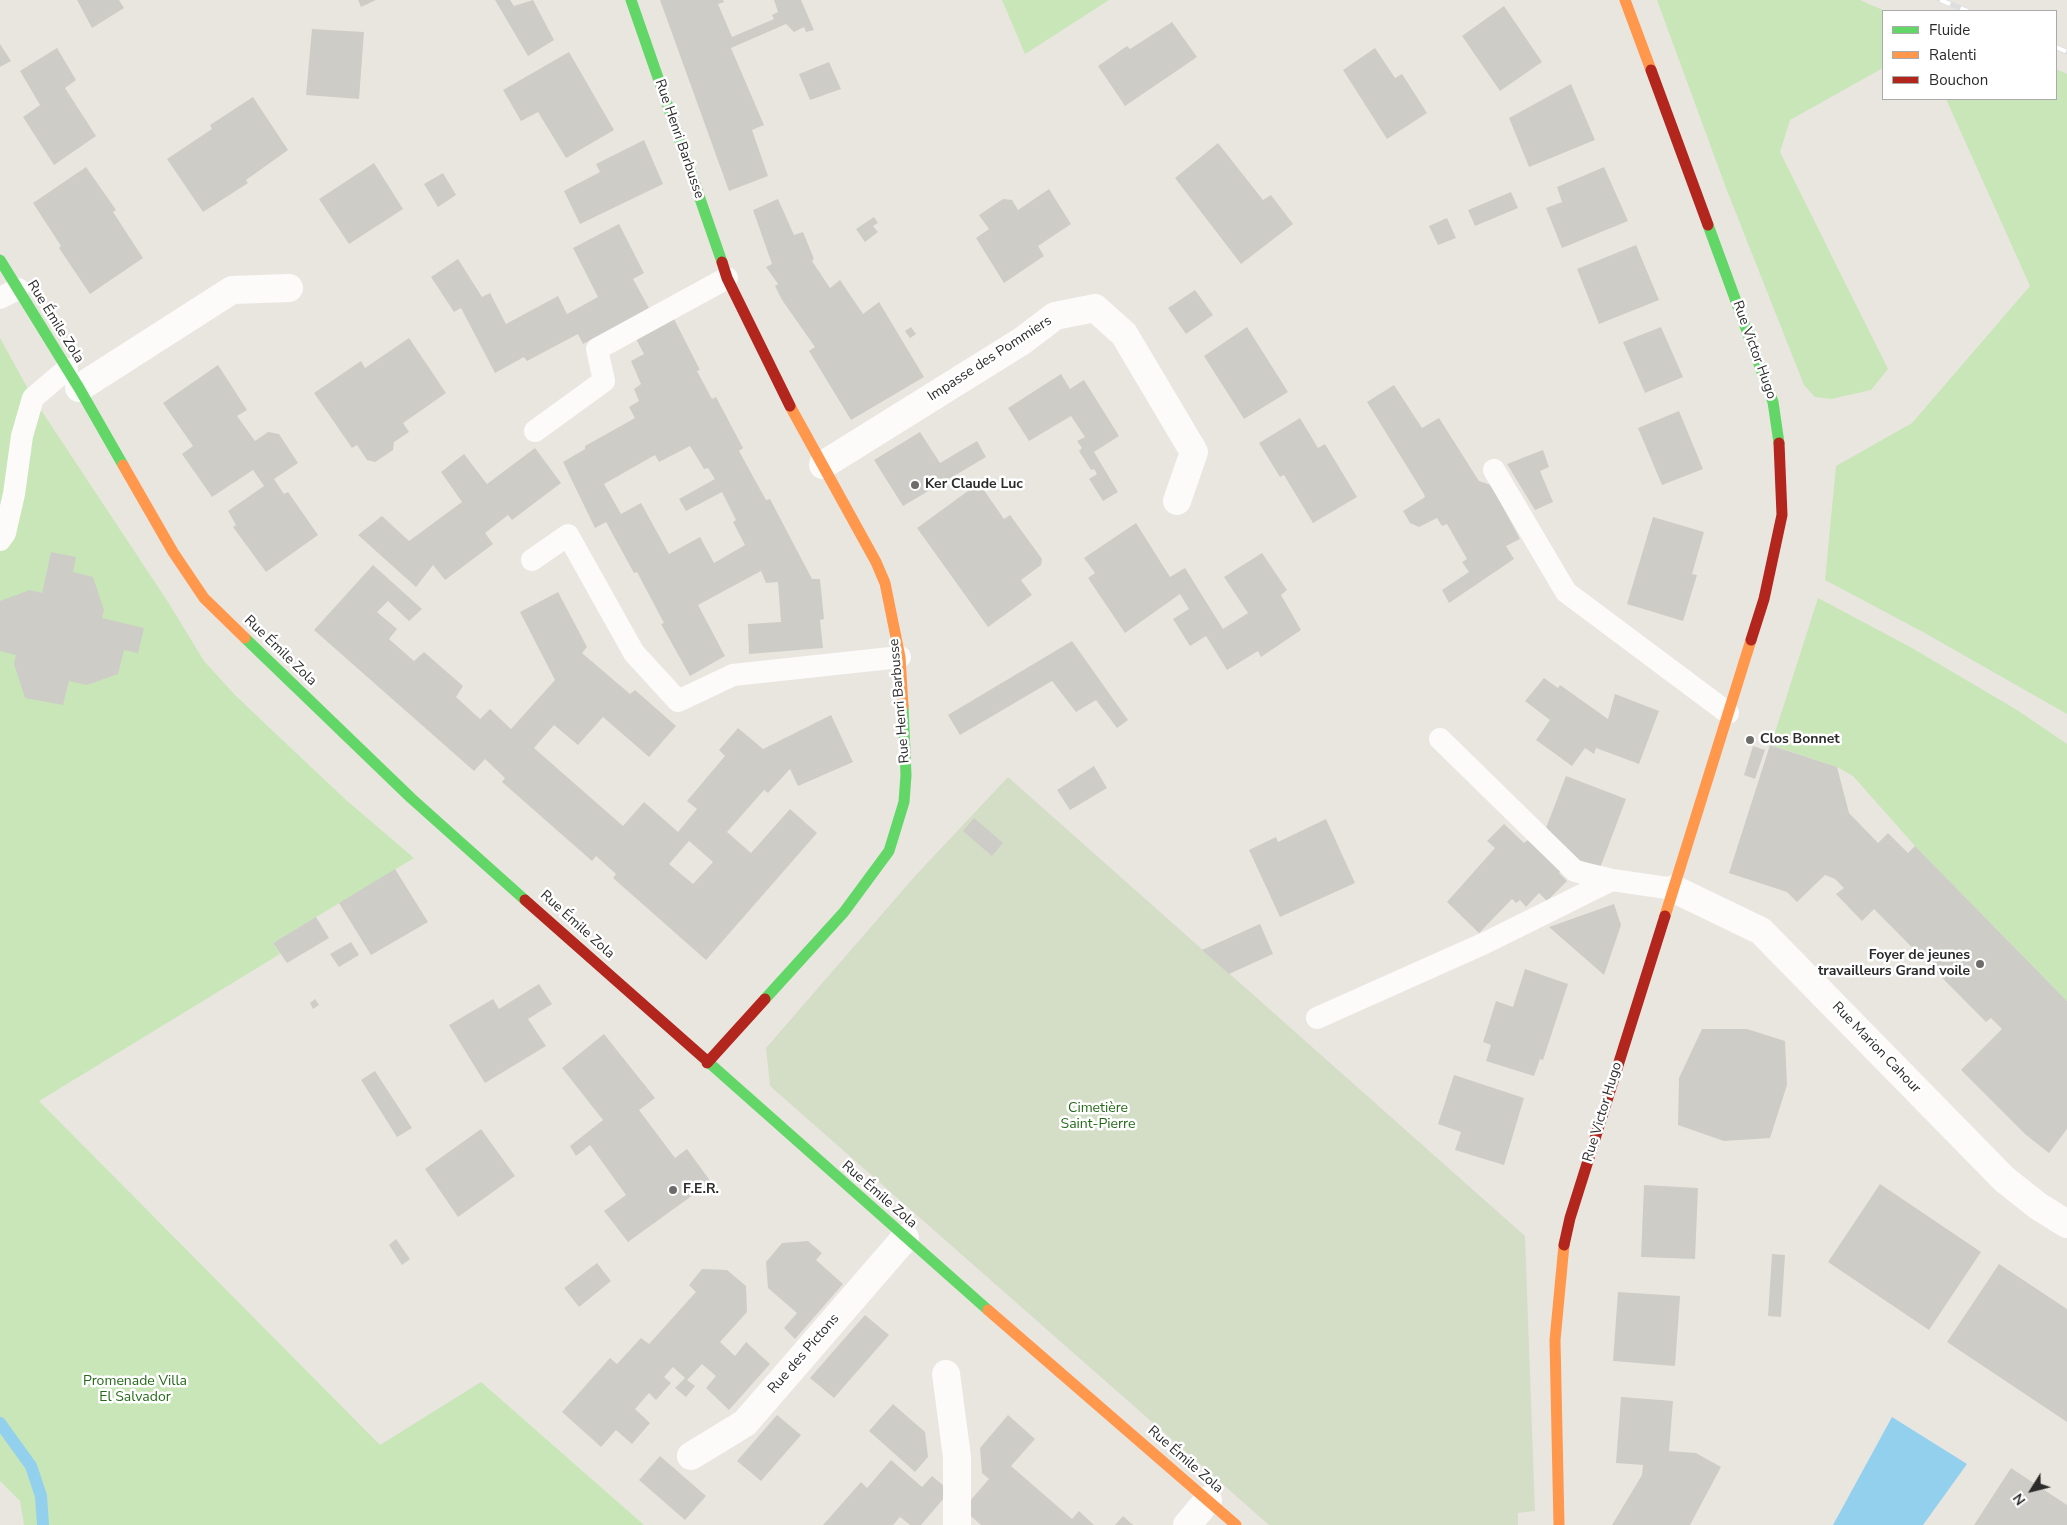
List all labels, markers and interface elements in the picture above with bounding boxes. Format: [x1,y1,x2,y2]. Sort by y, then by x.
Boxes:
legend [1882,10,2057,100]
text: Fluide [1929,20,1970,40]
text: Ralenti [1929,45,1977,65]
text: Bouchon [1929,70,1988,90]
street label: Rue Henri Barbusse [651,77,707,201]
street label: Rue Émile Zola [23,278,87,366]
street label: Rue Victor Hugo [1728,299,1780,401]
street label: Impasse des Pommiers [925,313,1055,405]
place label: Ker Claude Luc [925,477,1023,493]
marker: Ker Claude Luc [909,479,921,491]
street label: Rue Émile Zola [240,612,320,690]
street label: Rue Henri Barbusse [886,638,914,764]
place label: Clos Bonnet [1760,732,1840,748]
marker: Clos Bonnet [1744,734,1756,746]
street label: Rue Émile Zola [536,887,618,963]
place label: Foyer de jeunes travailleurs Grand voile [1818,948,1970,980]
marker: Foyer de jeunes travailleurs Grand voile [1974,958,1986,970]
street label: Rue Marion Cahour [1828,999,1924,1097]
street label: Rue Victor Hugo [1580,1060,1626,1164]
park label: Cimetière Saint-Pierre [1061,1101,1135,1134]
street label: Rue Émile Zola [838,1158,920,1232]
place label: F.E.R. [683,1182,719,1198]
marker: F.E.R. [667,1184,679,1196]
street label: Rue des Pictons [765,1311,843,1397]
park label: Promenade Villa El Salvador [83,1374,187,1406]
street label: Rue Émile Zola [1144,1423,1226,1497]
north arrow [2007,1465,2057,1515]
text: N [2009,1489,2030,1509]

